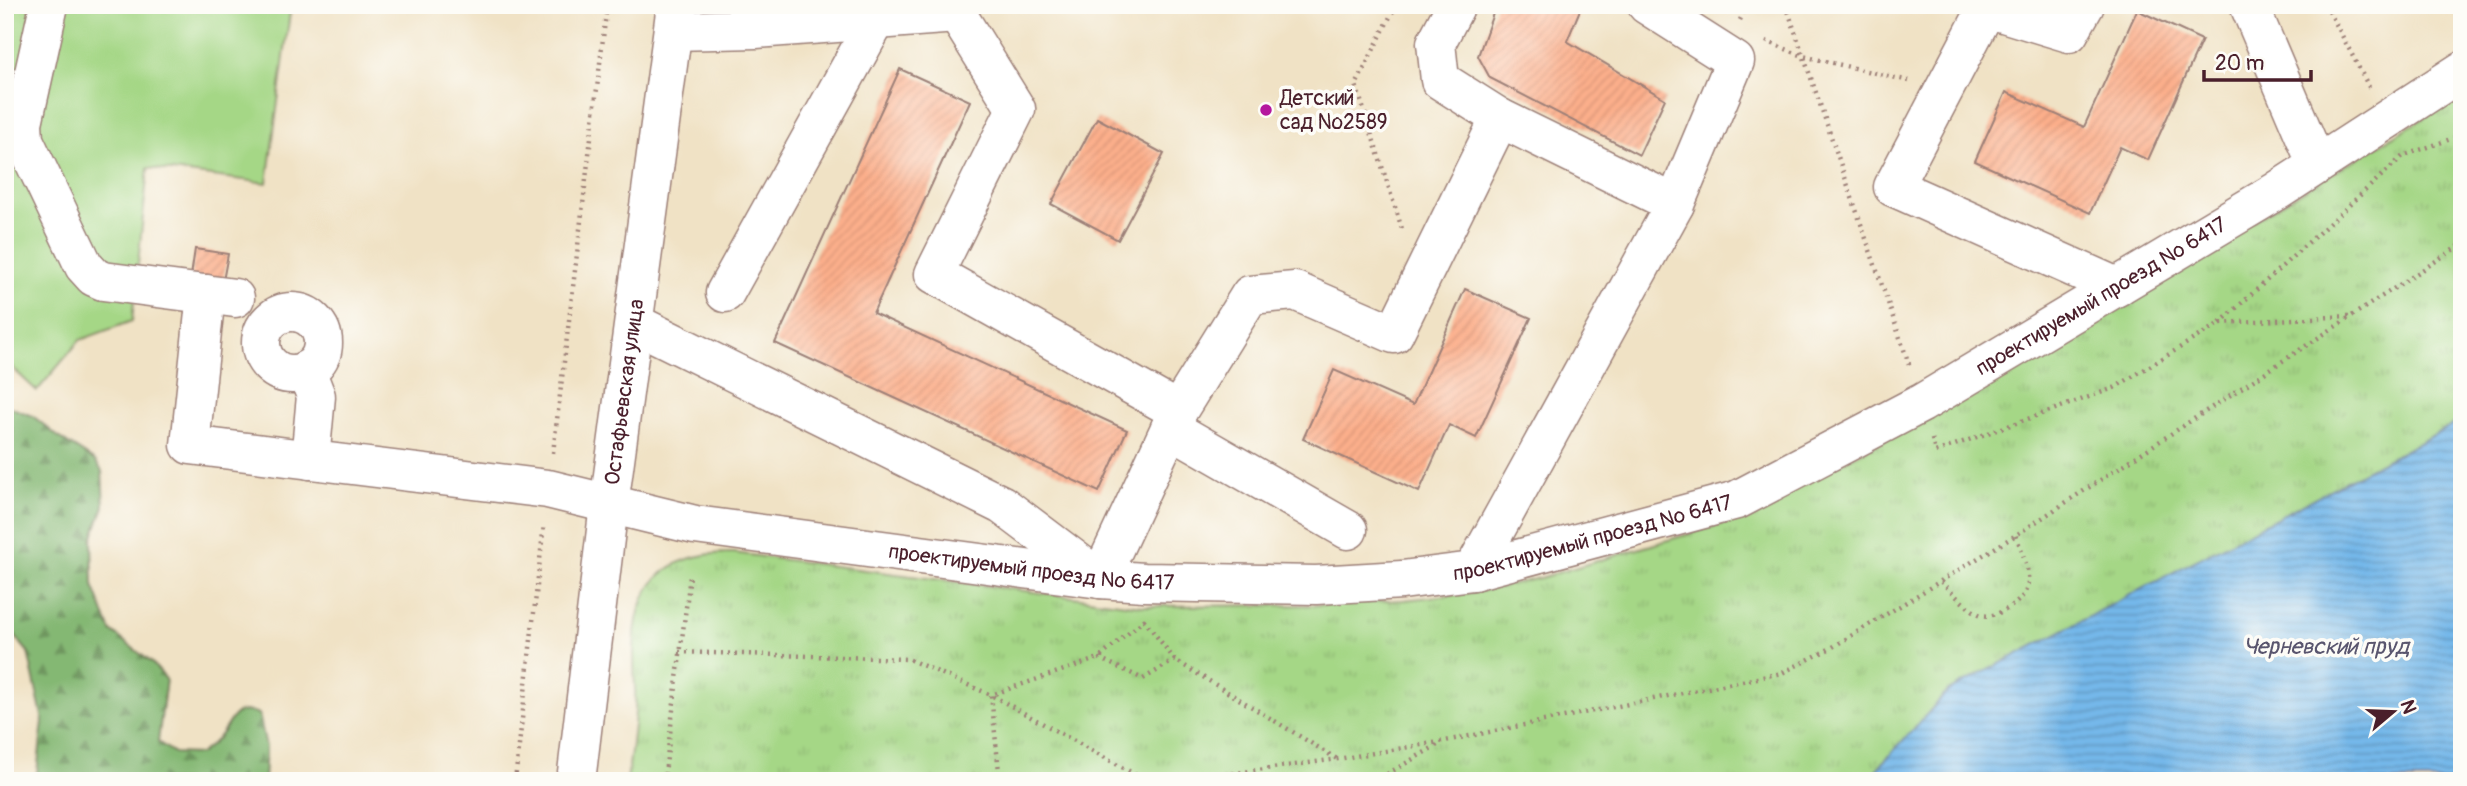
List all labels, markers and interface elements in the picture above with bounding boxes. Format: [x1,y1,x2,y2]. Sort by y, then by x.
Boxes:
scale bar [2204,38,2311,82]
text: 20 m [2215,50,2264,77]
place label: Детский сад №2589 [1279,85,1388,136]
marker: Детский сад №2589 [1258,102,1274,118]
street label: проектируемый проезд № 6417 [1971,211,2231,381]
street label: Остафьевская улица [598,297,650,487]
street label: проектируемый проезд № 6417 [1451,488,1735,587]
street label: проектируемый проезд № 6417 [887,537,1174,596]
water label: Черневский пруд [2243,632,2411,661]
north arrow [2358,678,2428,748]
text: N [2395,697,2422,717]

